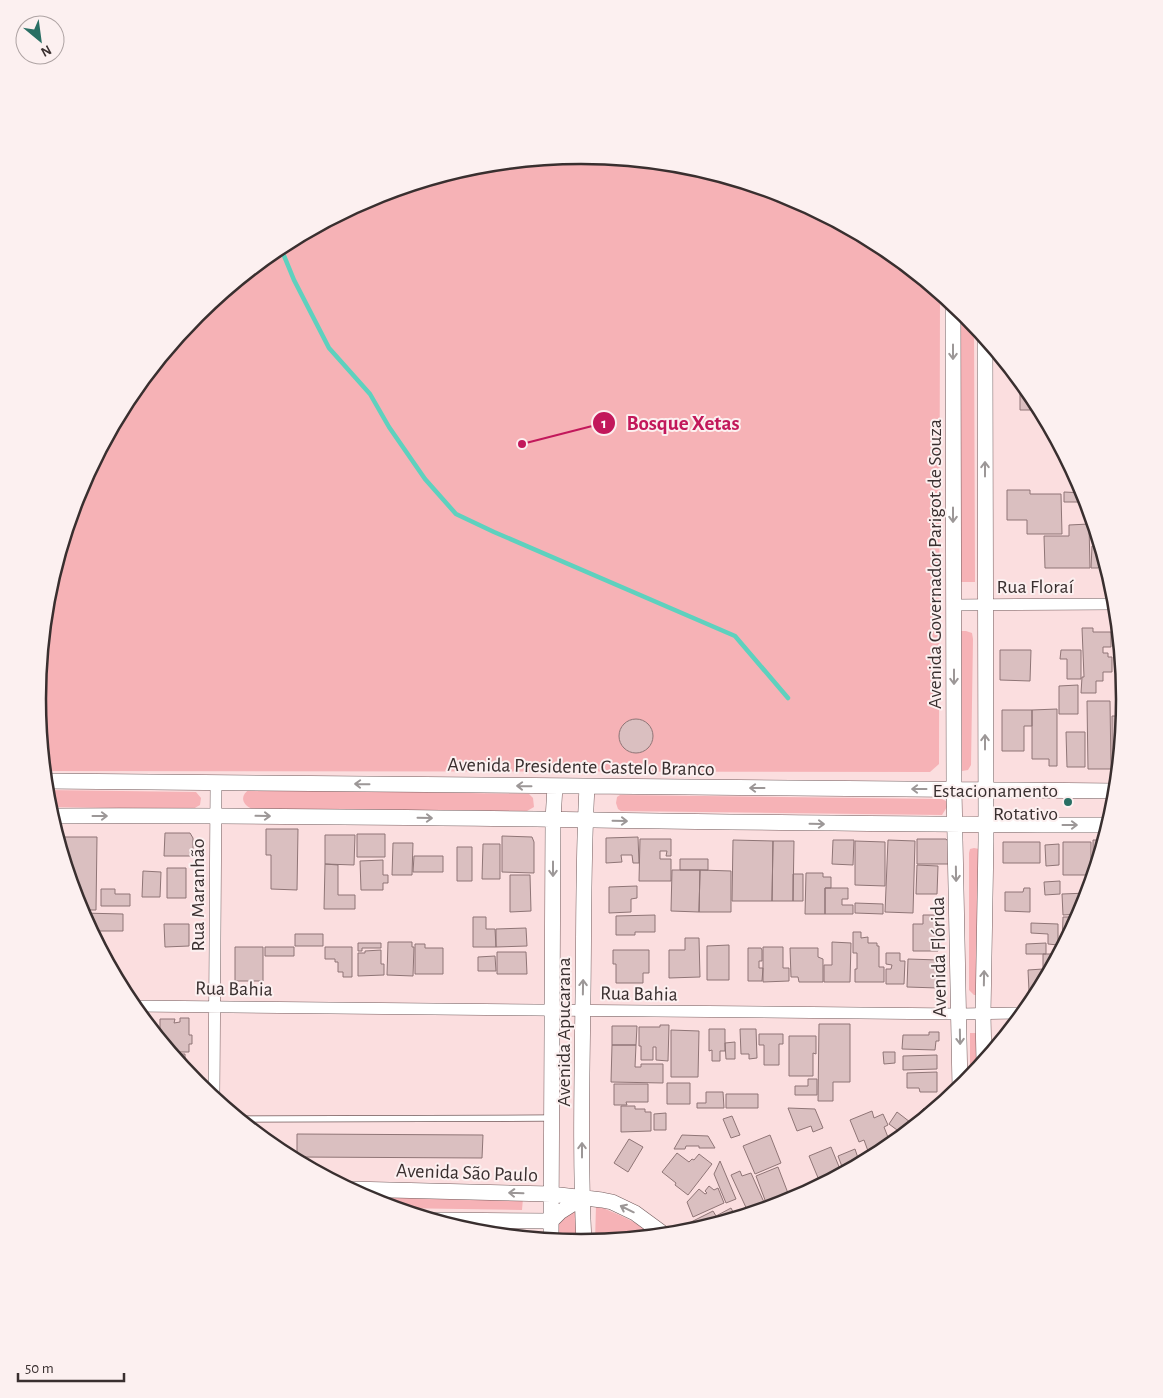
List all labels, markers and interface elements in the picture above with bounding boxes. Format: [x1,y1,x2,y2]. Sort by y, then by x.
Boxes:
north arrow [15,15,65,65]
text: N [38,42,53,59]
one-way arrow [948,344,958,360]
callout: Bosque Xetas [591,405,749,441]
text: Bosque Xetas [626,413,740,434]
text: 1 [601,416,607,431]
street label: Avenida Governador Parigot de Souza [925,419,945,709]
one-way arrow [980,461,990,477]
one-way arrow [948,506,958,522]
street label: Rua Floraí [997,577,1074,597]
one-way arrow [949,668,959,685]
one-way arrow [980,734,990,750]
street label: Avenida Presidente Castelo Branco [447,755,715,779]
one-way arrow [354,779,370,789]
one-way arrow [517,781,533,790]
place label: Estacionamento Rotativo [932,781,1058,824]
one-way arrow [749,783,766,793]
one-way arrow [912,784,928,794]
marker: Estacionamento Rotativo [1062,796,1074,808]
one-way arrow [92,811,108,821]
one-way arrow [254,811,270,821]
one-way arrow [416,813,433,823]
one-way arrow [611,816,627,826]
one-way arrow [808,819,825,829]
one-way arrow [1062,820,1078,830]
street label: Rua Maranhão [188,838,208,952]
one-way arrow [548,860,558,877]
one-way arrow [951,866,961,882]
street label: Avenida Flórida [928,896,950,1018]
street label: Avenida Apucarana [554,957,574,1107]
one-way arrow [979,970,989,986]
street label: Rua Bahia [195,978,273,1000]
one-way arrow [578,979,588,996]
street label: Rua Bahia [600,983,678,1005]
one-way arrow [955,1028,964,1044]
one-way arrow [577,1142,587,1158]
street label: Avenida São Paulo [396,1161,538,1185]
one-way arrow [508,1189,524,1198]
one-way arrow [619,1204,634,1214]
scale bar [18,1350,124,1382]
text: 50 m [25,1361,54,1376]

